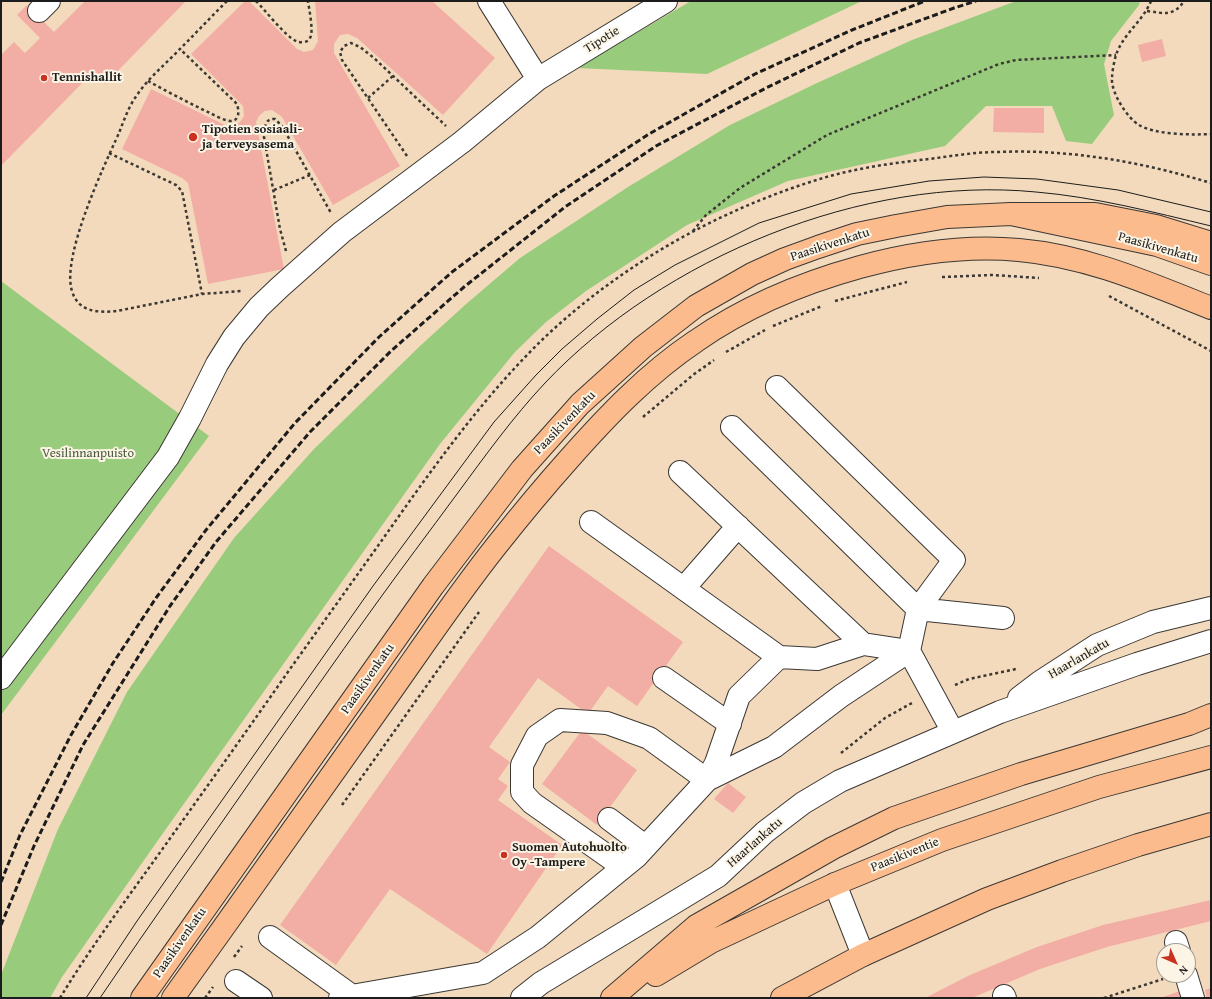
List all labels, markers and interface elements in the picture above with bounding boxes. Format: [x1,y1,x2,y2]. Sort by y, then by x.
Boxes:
street label: Tipotie [581,23,623,57]
place label: Tennishallit [52,70,122,86]
marker: Tennishallit [39,73,49,83]
place label: Tipotien sosiaali- ja terveysasema [202,122,302,153]
marker: Tipotien sosiaali- ja terveysasema [187,131,199,143]
street label: Paasikivenkatu [788,225,872,265]
street label: Paasikivenkatu [1116,229,1200,267]
street label: Paasikivenkatu [531,388,599,458]
park label: Vesilinnanpuisto [42,446,134,462]
street label: Haarlankatu [1046,635,1112,683]
street label: Paasikivenkatu [338,641,398,717]
street label: Haarlankatu [724,815,786,871]
street label: Paasikiventie [869,834,941,876]
place label: Suomen Autohuolto Oy -Tampere [512,840,627,871]
marker: Suomen Autohuolto Oy -Tampere [499,850,509,860]
street label: Paasikivenkatu [150,905,210,981]
north arrow [1156,943,1196,983]
text: N [1176,963,1192,979]

